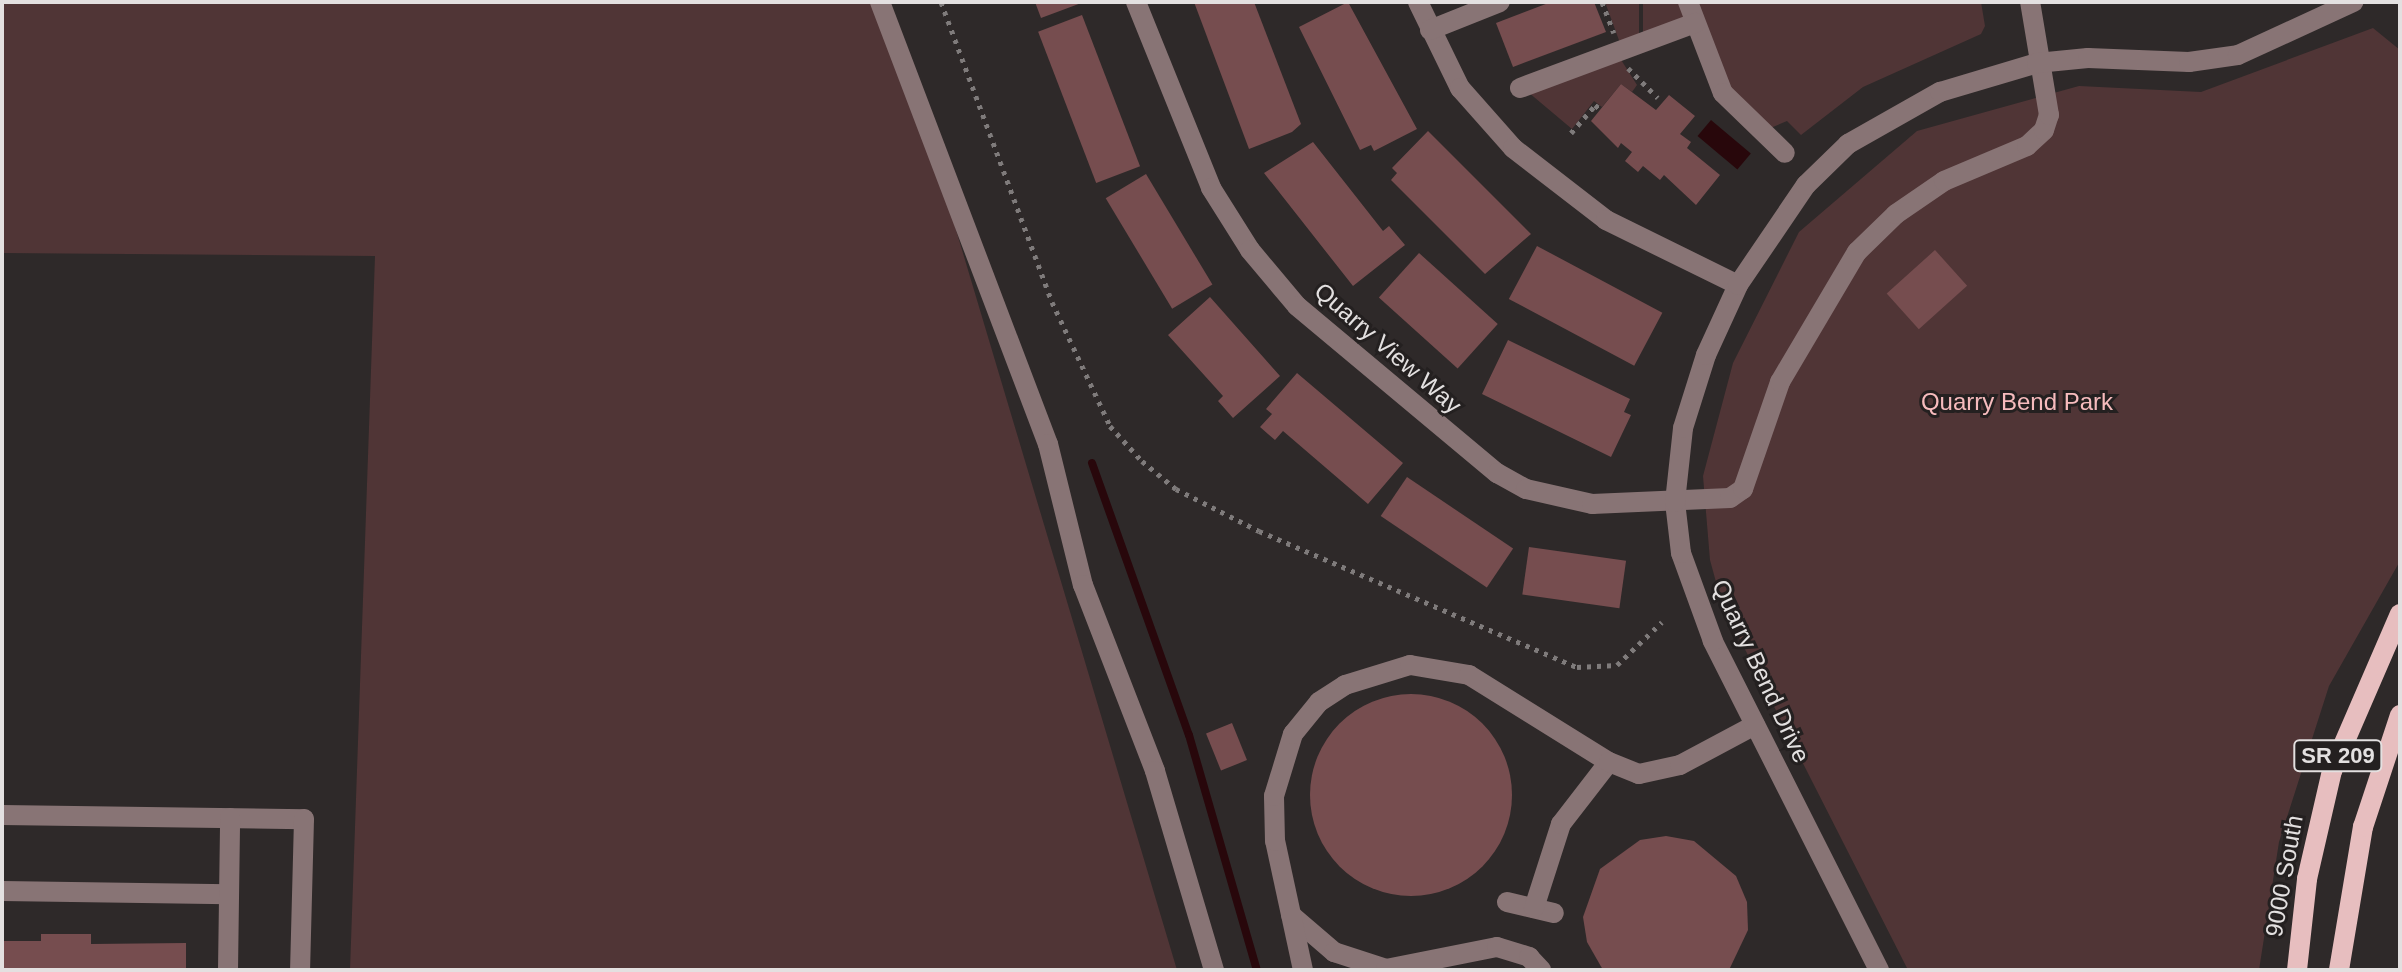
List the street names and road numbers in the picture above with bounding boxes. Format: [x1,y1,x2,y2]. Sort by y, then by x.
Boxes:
street label: Quarry View Way [1309,276,1467,420]
street label: Quarry Bend Drive [1706,575,1816,767]
road number: SR 209 [2292,738,2384,774]
street label: 9000 South [2259,813,2309,939]

